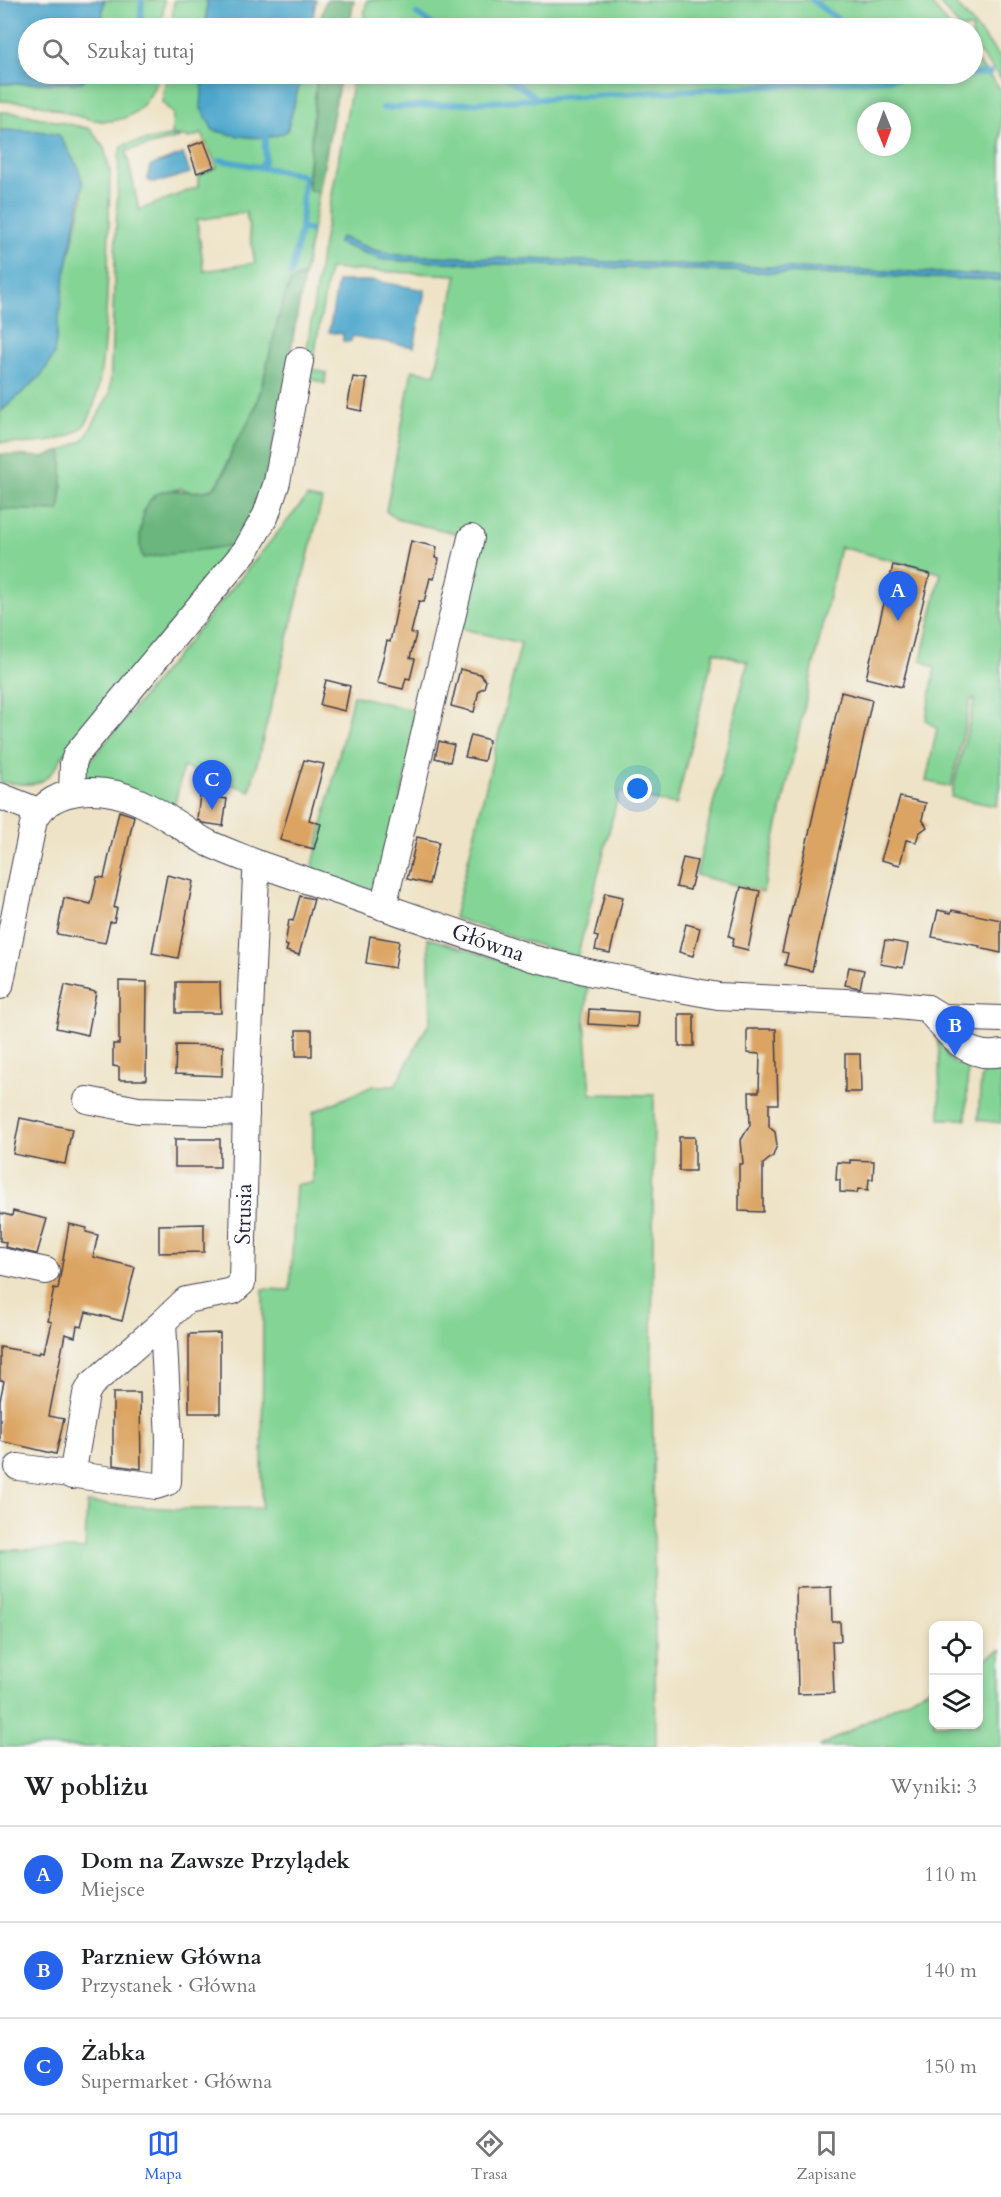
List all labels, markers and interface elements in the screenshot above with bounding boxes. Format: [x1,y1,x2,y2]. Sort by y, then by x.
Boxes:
search box [18,18,983,84]
icon: search [39,35,72,68]
text: Szukaj tutaj [87,36,195,66]
north arrow [857,102,911,156]
pin: A [878,572,918,621]
pin: C [192,760,232,810]
your location [623,774,652,803]
street label: Główna [448,916,529,969]
pin: B [936,1006,974,1056]
street label: Strusia [228,1183,259,1245]
map controls [929,1621,983,1729]
button: locate [929,1621,983,1675]
button: layers [929,1675,983,1729]
text: W pobliżu [24,1769,149,1804]
text: Wyniki: 3 [890,1773,977,1800]
text: Dom na Zawsze Przylądek [81,1846,350,1876]
text: A [36,1861,51,1888]
text: 110 m [924,1861,977,1888]
text: Miejsce [81,1876,145,1903]
text: Parzniew Główna [81,1942,262,1972]
text: B [36,1957,51,1984]
text: 140 m [924,1957,977,1984]
text: Przystanek · Główna [81,1972,257,1999]
text: Żabka [81,2038,146,2068]
text: C [36,2053,51,2080]
text: 150 m [924,2053,977,2080]
text: Supermarket · Główna [81,2068,272,2095]
tab: Mapa [144,2127,182,2185]
tab: Trasa [471,2127,508,2185]
tab: Zapisane [797,2127,857,2185]

